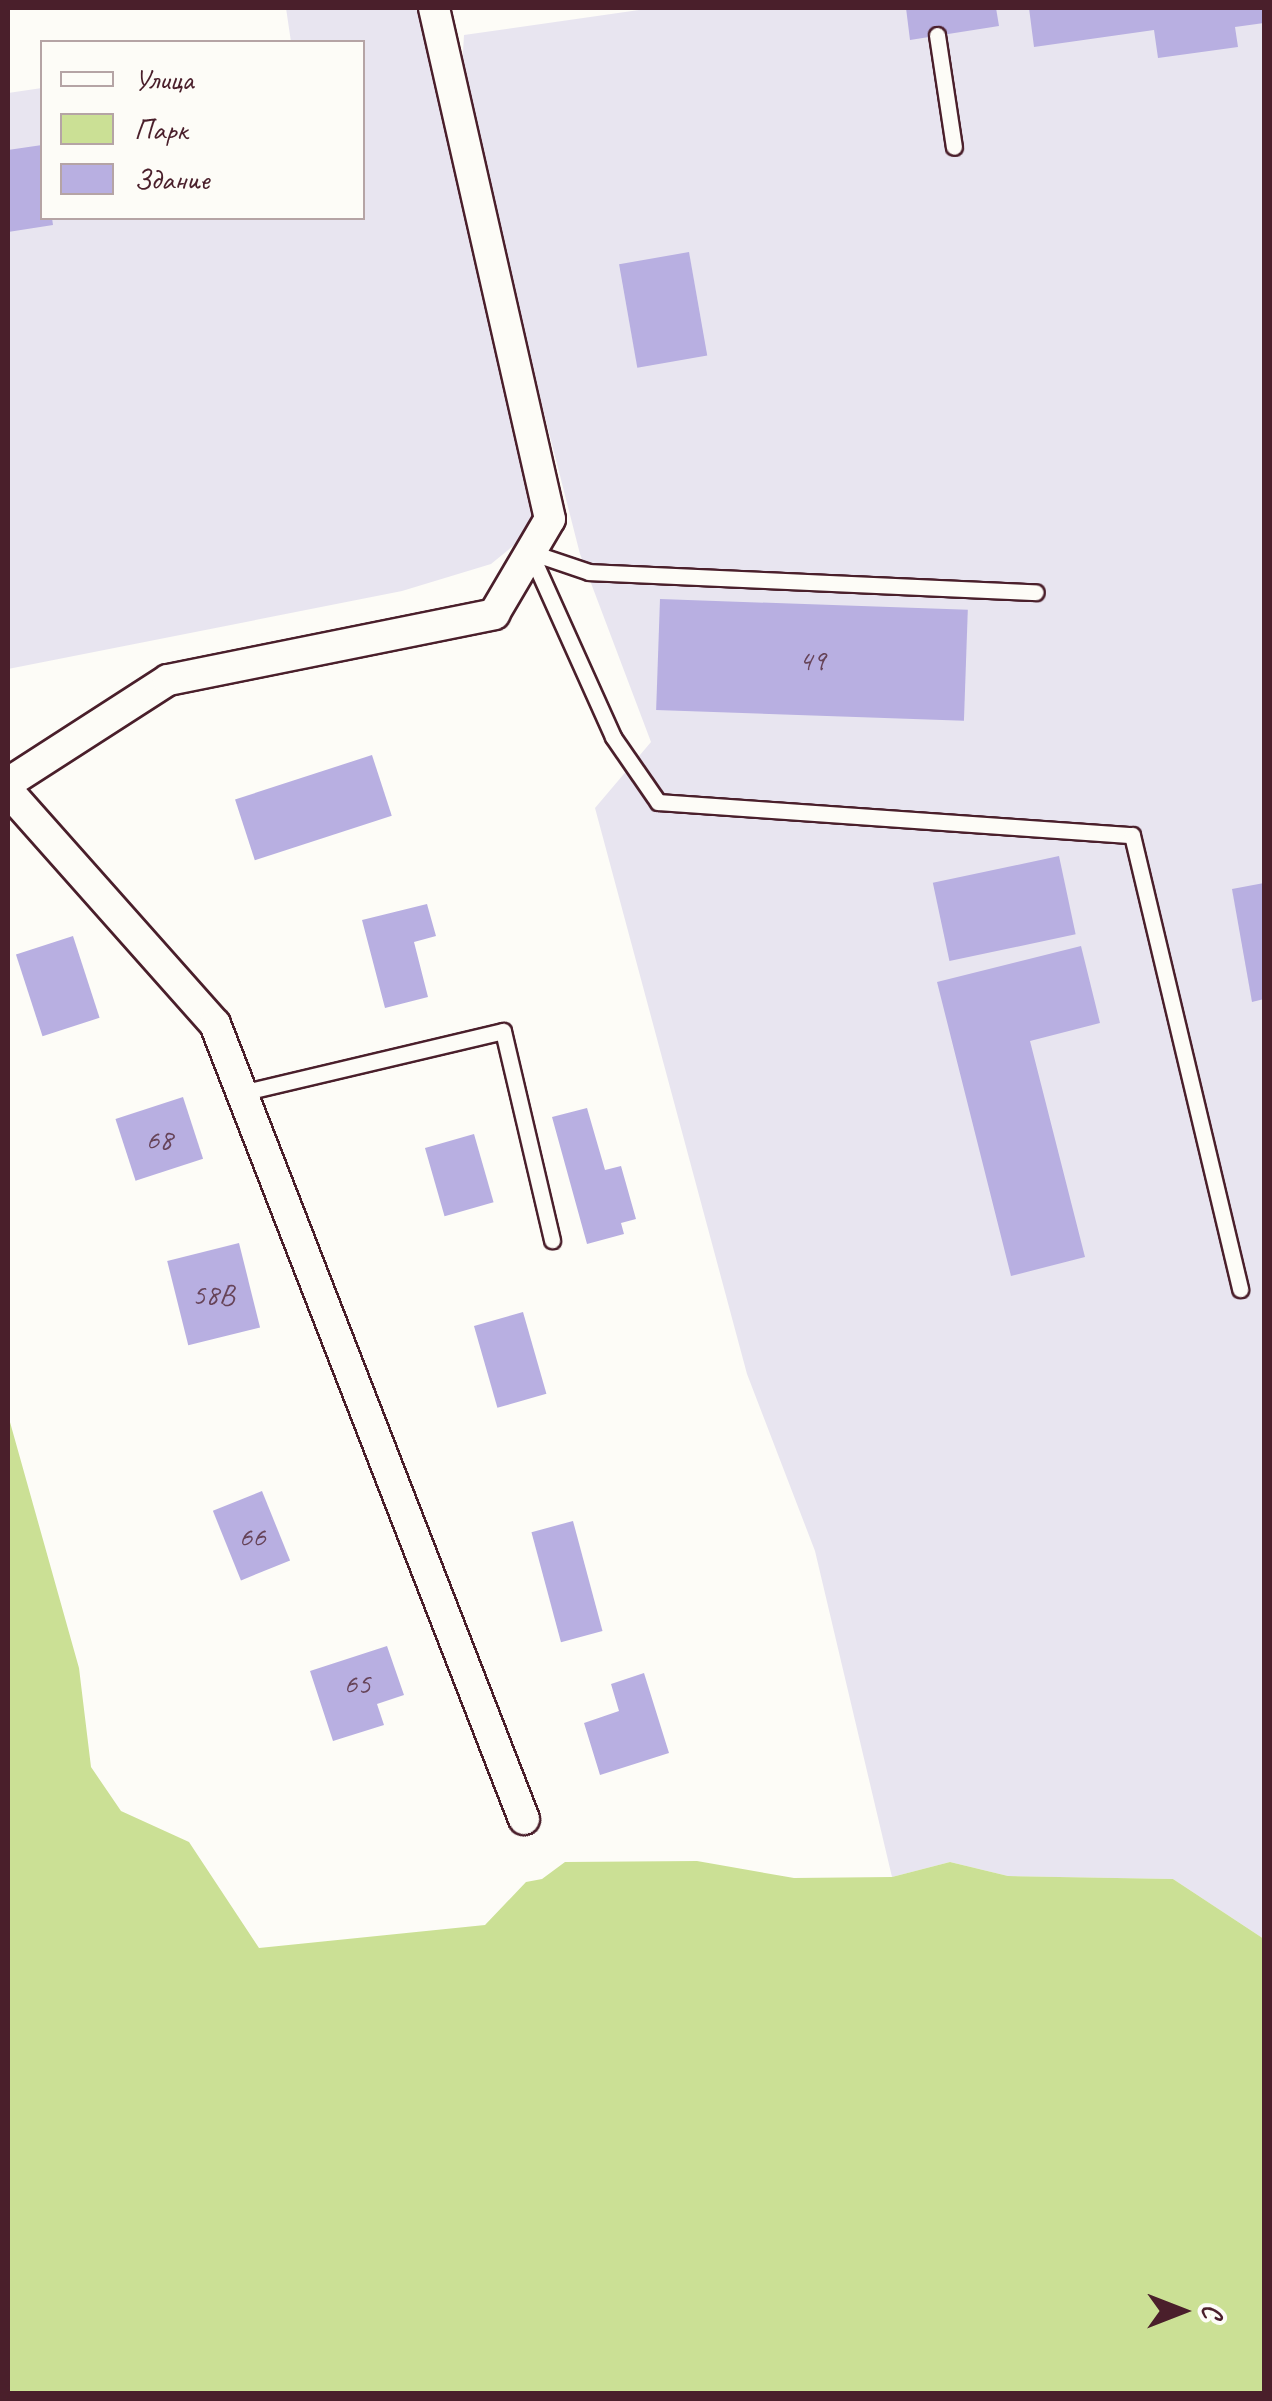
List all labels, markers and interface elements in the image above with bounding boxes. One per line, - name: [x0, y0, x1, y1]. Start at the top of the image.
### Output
- legend: [40, 40, 365, 220]
- text: Улица: [134, 60, 193, 98]
- text: Парк: [134, 110, 188, 148]
- text: Здание: [134, 160, 209, 198]
- house number: 49: [799, 642, 825, 678]
- house number: 68: [146, 1121, 172, 1157]
- house number: 58В: [192, 1276, 234, 1312]
- house number: 66: [239, 1518, 265, 1554]
- house number: 65: [344, 1665, 370, 1701]
- north arrow: [1132, 2261, 1232, 2361]
- text: С: [1195, 2304, 1230, 2318]

